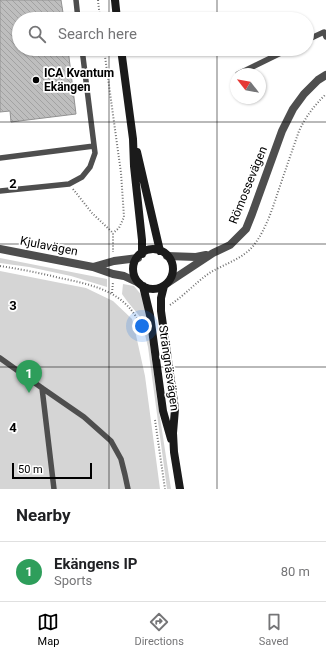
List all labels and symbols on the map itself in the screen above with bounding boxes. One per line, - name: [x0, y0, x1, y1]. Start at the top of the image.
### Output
- place label: ICA Kvantum Ekängen: [44, 66, 114, 94]
- north arrow: [230, 68, 266, 104]
- marker: ICA Kvantum Ekängen: [31, 75, 41, 85]
- street label: Römossevägen: [226, 144, 270, 226]
- text: 2: [9, 176, 17, 191]
- street label: Kjulavägen: [19, 234, 79, 258]
- text: 3: [9, 298, 17, 313]
- your location: [132, 316, 152, 336]
- street label: Strängnäsvägen: [156, 324, 182, 412]
- pin: 1: [16, 360, 42, 393]
- text: 4: [9, 420, 17, 435]
- scale bar: [12, 461, 92, 480]

